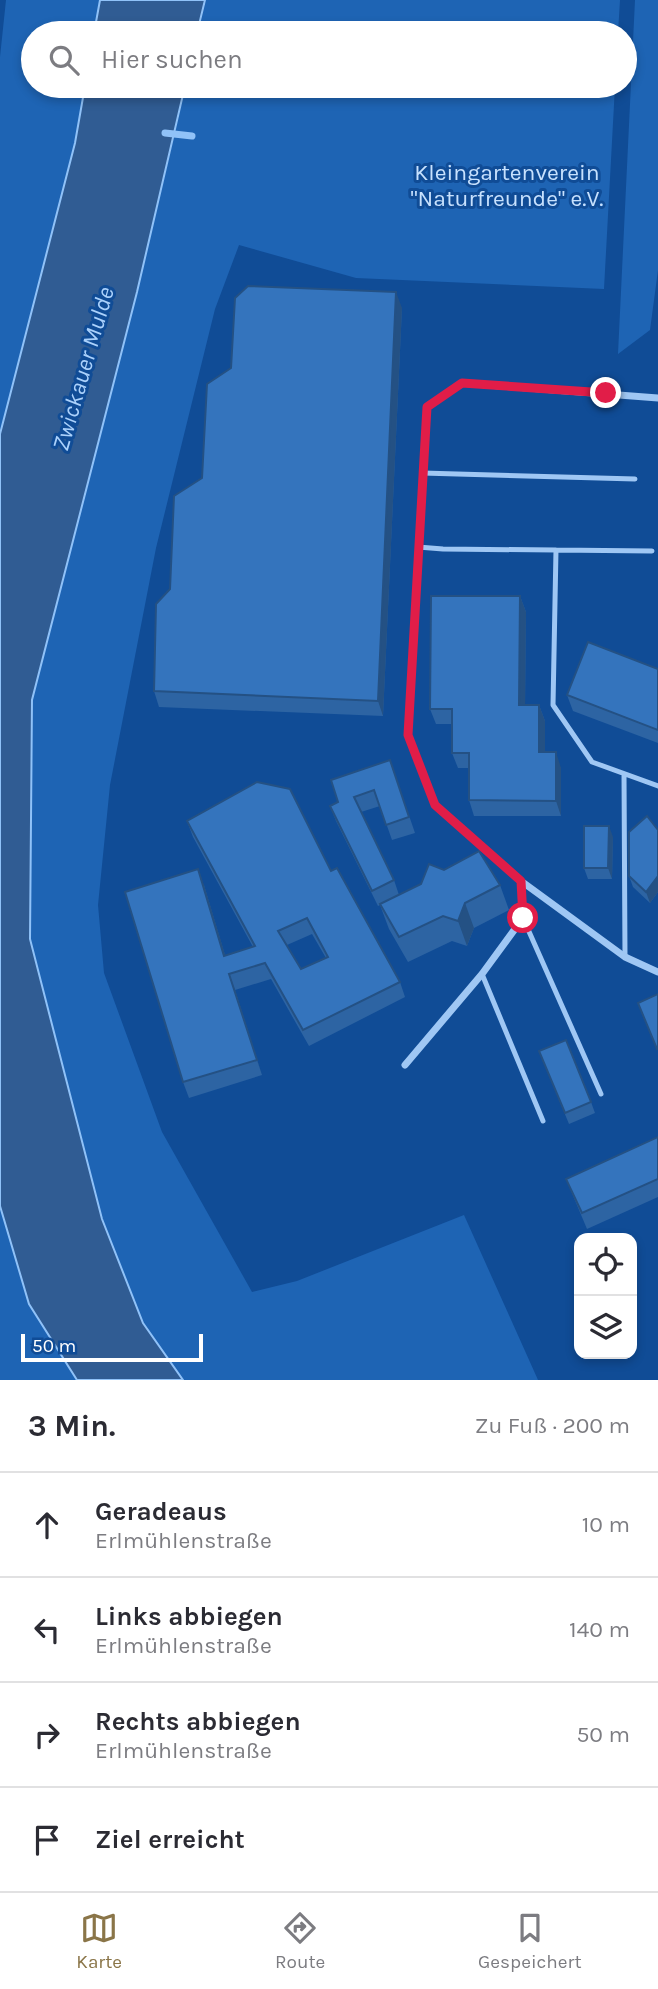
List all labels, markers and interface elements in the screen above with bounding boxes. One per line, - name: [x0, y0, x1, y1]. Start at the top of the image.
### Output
- search box: [21, 21, 637, 98]
- icon: search: [45, 41, 83, 79]
- text: Hier suchen: [101, 44, 243, 75]
- park label: Kleingartenverein "Naturfreunde" e.V.: [411, 159, 603, 212]
- water label: Zwickauer Mulde: [46, 284, 120, 454]
- route end: [590, 377, 621, 408]
- route start: [507, 902, 538, 933]
- map controls: [574, 1233, 637, 1359]
- button: locate: [574, 1233, 637, 1296]
- button: layers: [574, 1296, 637, 1359]
- scale bar: [21, 1331, 203, 1363]
- text: 50 m: [32, 1335, 76, 1357]
- text: 3 Min.: [28, 1408, 115, 1444]
- text: Zu Fuß · 200 m: [475, 1412, 630, 1439]
- text: Geradeaus: [95, 1496, 227, 1527]
- icon: ahead: [28, 1506, 66, 1544]
- text: 10 m: [582, 1511, 630, 1538]
- text: Erlmühlenstraße: [95, 1527, 272, 1554]
- text: Links abbiegen: [95, 1601, 283, 1632]
- icon: left: [28, 1611, 66, 1649]
- text: 140 m: [569, 1616, 630, 1643]
- text: Erlmühlenstraße: [95, 1632, 272, 1659]
- text: Rechts abbiegen: [95, 1706, 301, 1737]
- icon: right: [28, 1716, 66, 1754]
- text: 50 m: [576, 1721, 630, 1748]
- text: Erlmühlenstraße: [95, 1737, 272, 1764]
- icon: arrive: [28, 1821, 66, 1859]
- text: Ziel erreicht: [95, 1824, 245, 1855]
- tab: Karte: [76, 1909, 122, 1973]
- tab: Route: [275, 1909, 325, 1973]
- tab: Gespeichert: [478, 1909, 582, 1973]

